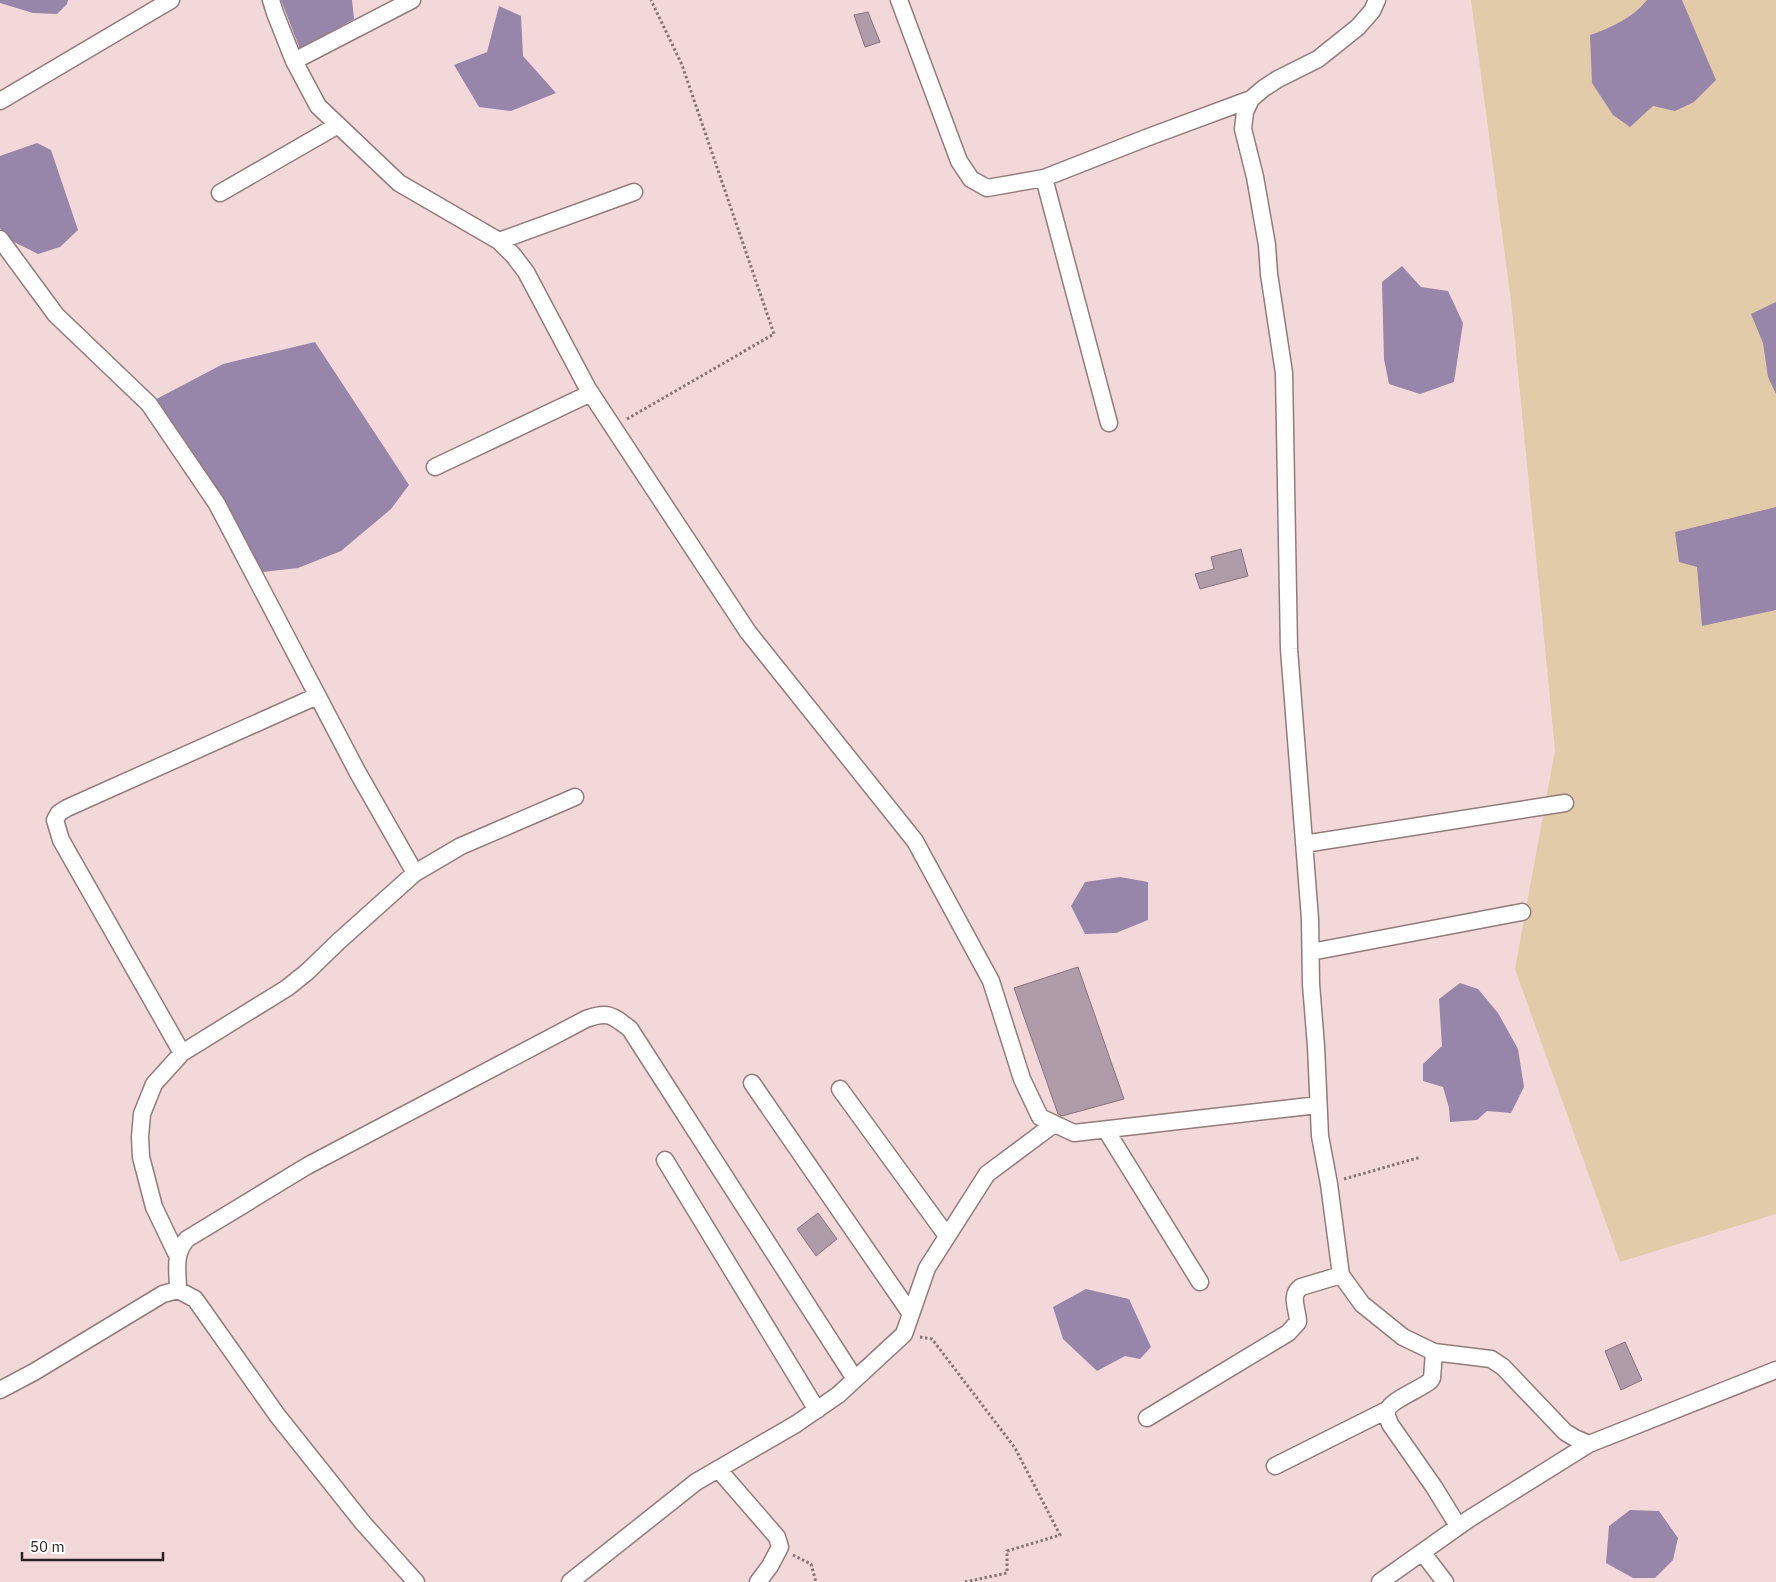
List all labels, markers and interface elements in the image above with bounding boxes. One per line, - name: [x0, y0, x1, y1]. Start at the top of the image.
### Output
- scale bar: [22, 1530, 164, 1562]
- text: 50 m: [30, 1537, 65, 1556]

